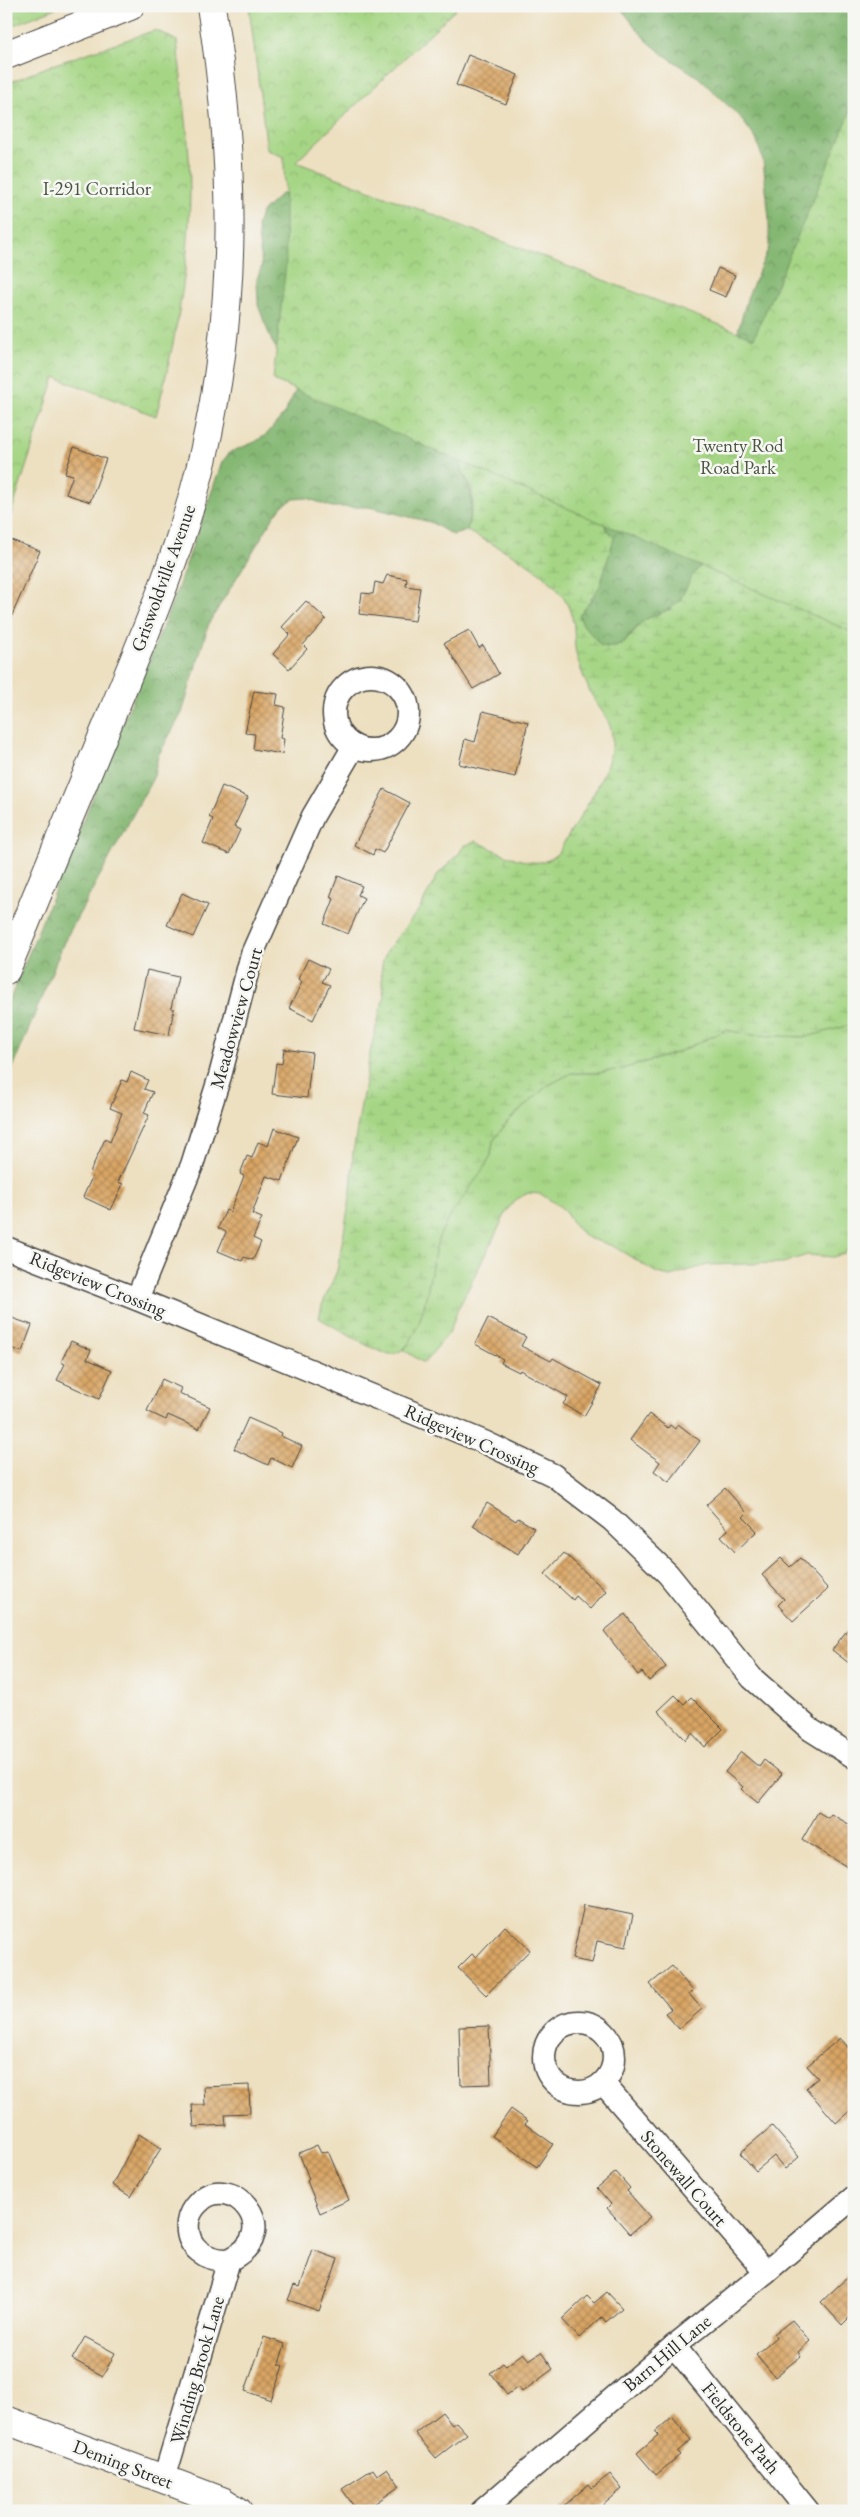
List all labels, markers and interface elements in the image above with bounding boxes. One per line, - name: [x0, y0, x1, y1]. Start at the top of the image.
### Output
- park label: I-291 Corridor: [43, 176, 152, 201]
- park label: Twenty Rod Road Park: [692, 433, 784, 480]
- street label: Griswoldville Avenue: [125, 501, 201, 655]
- street label: Meadowview Court: [204, 944, 268, 1092]
- street label: Ridgeview Crossing: [26, 1245, 171, 1323]
- street label: Ridgeview Crossing: [401, 1398, 544, 1480]
- street label: Stonewall Court: [635, 2124, 733, 2232]
- street label: Winding Brook Lane: [164, 2293, 230, 2447]
- street label: Barn Hill Lane: [618, 2309, 716, 2397]
- street label: Fieldstone Path: [696, 2377, 786, 2479]
- street label: Deming Street: [70, 2434, 177, 2494]

